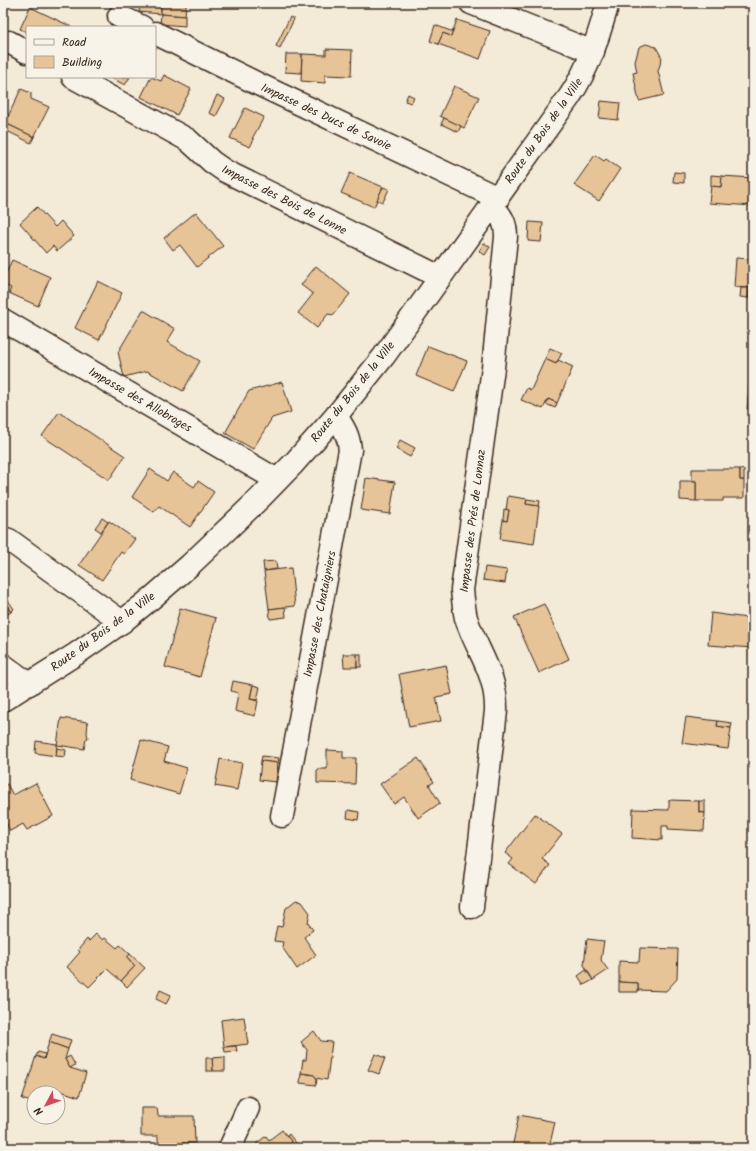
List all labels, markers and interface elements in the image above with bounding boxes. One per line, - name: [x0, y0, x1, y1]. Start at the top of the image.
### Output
- legend: [26, 26, 156, 78]
- text: Road: [62, 33, 87, 52]
- text: Building: [62, 53, 102, 72]
- street label: Route du Bois de la Ville: [500, 74, 588, 188]
- street label: Impasse des Ducs de Savoie: [258, 78, 395, 156]
- street label: Impasse des Bois de Lonne: [218, 160, 351, 240]
- street label: Route du Bois de la Ville: [306, 337, 400, 447]
- street label: Impasse des Allobroges: [85, 363, 195, 437]
- street label: Impasse des Prés de Lonnaz: [455, 448, 491, 594]
- street label: Impasse des Chataigniers: [298, 549, 342, 679]
- street label: Route du Bois de la Ville: [47, 587, 160, 677]
- north arrow: [26, 1085, 66, 1125]
- text: N: [30, 1102, 48, 1119]

